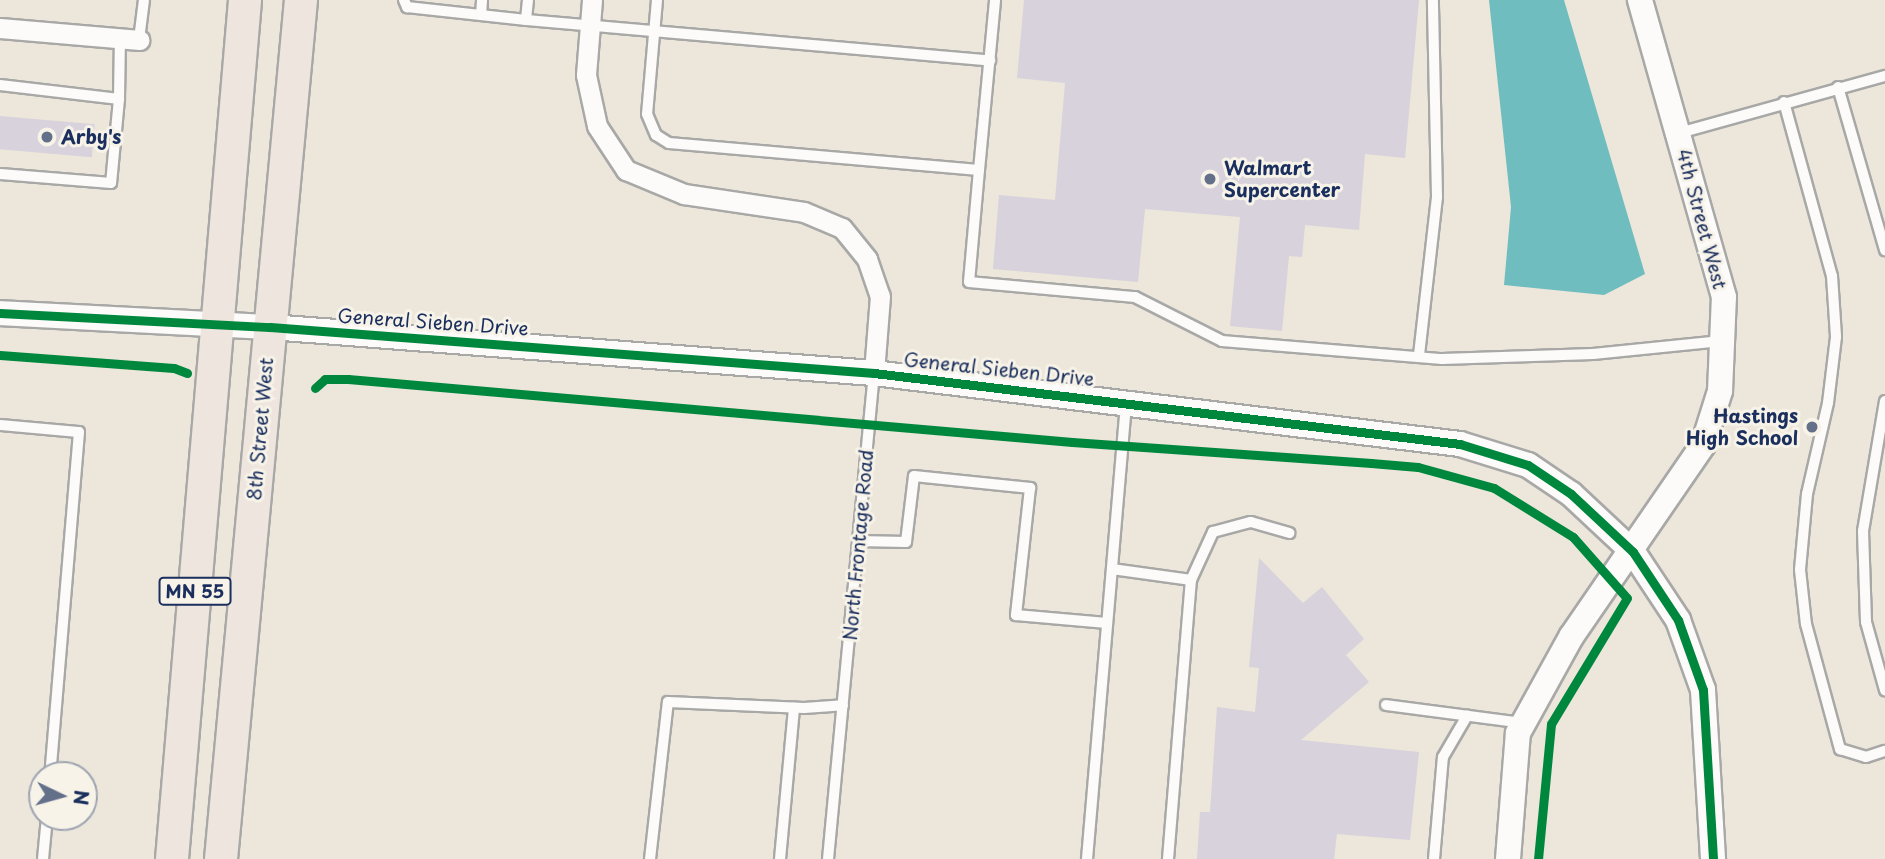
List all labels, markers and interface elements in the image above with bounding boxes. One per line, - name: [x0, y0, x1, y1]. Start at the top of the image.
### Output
- place label: Arby's: [61, 126, 121, 148]
- marker: Arby's: [39, 129, 55, 145]
- street label: 4th Street West: [1672, 146, 1732, 292]
- place label: Walmart Supercenter: [1224, 157, 1340, 201]
- marker: Walmart Supercenter: [1202, 171, 1218, 187]
- street label: General Sieben Drive: [335, 304, 531, 340]
- street label: General Sieben Drive: [901, 348, 1097, 390]
- street label: 8th Street West: [242, 356, 278, 502]
- place label: Hastings High School: [1685, 405, 1798, 449]
- marker: Hastings High School: [1804, 419, 1820, 435]
- street label: North Frontage Road: [838, 448, 878, 642]
- road number: MN 55: [156, 576, 234, 606]
- north arrow: [28, 761, 98, 831]
- text: N: [67, 789, 97, 806]

